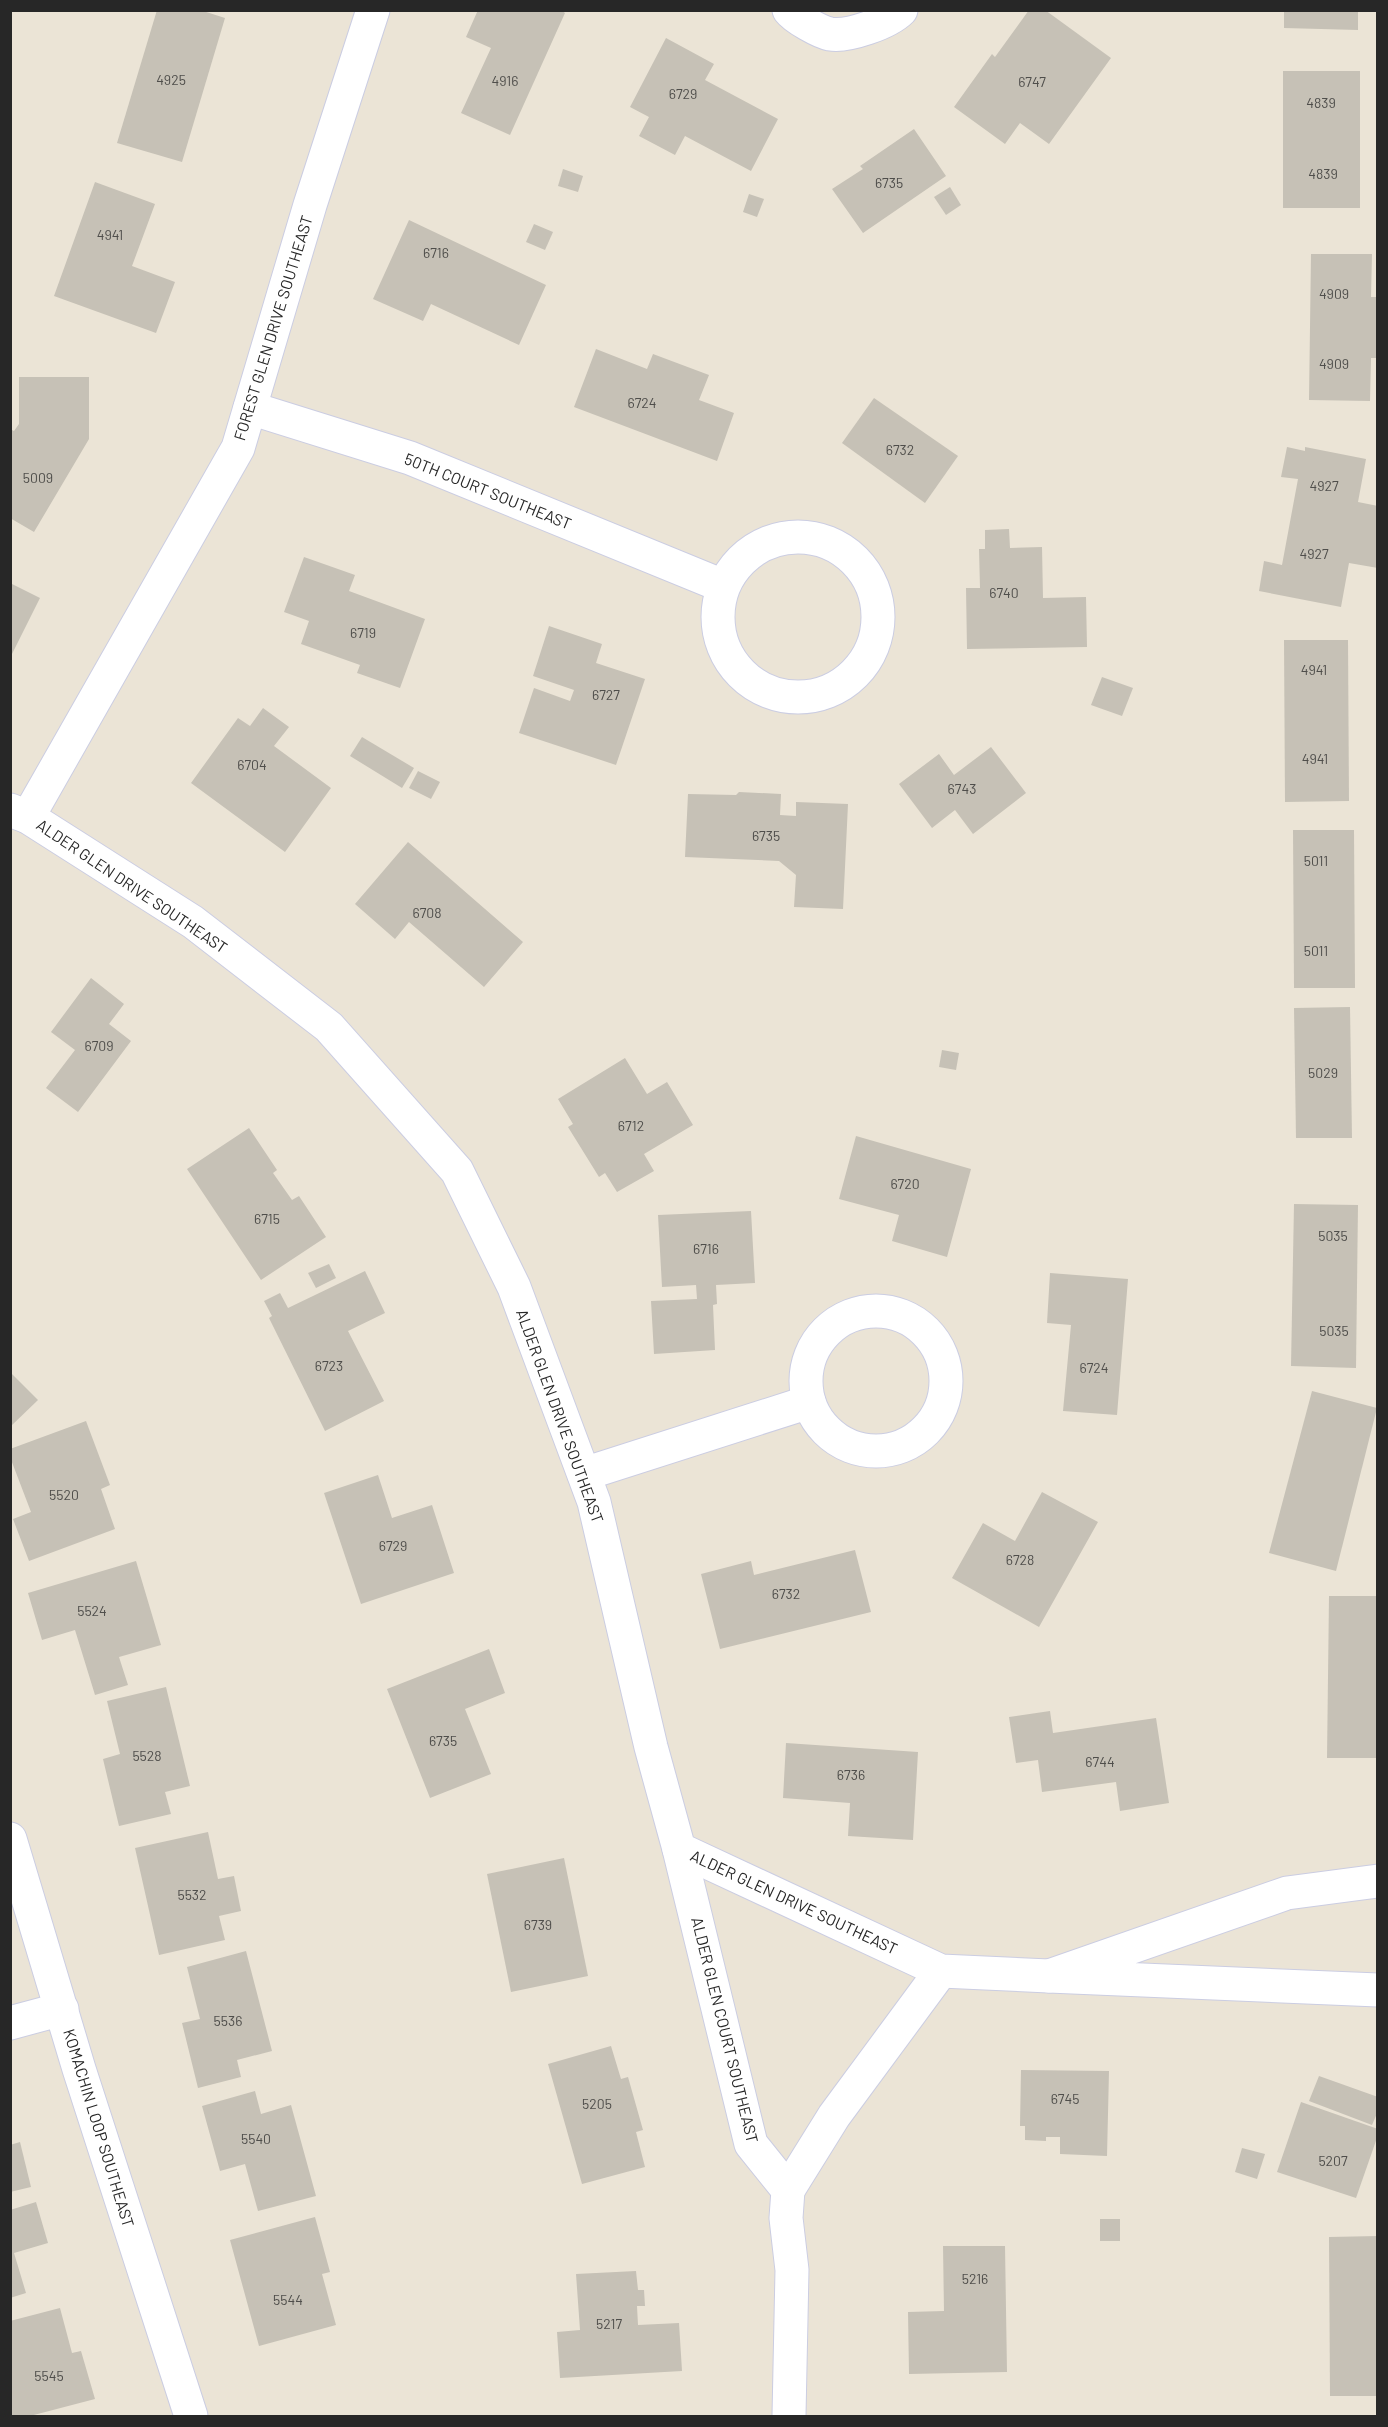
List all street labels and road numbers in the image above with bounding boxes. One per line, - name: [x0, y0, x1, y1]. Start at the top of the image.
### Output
- street label: FOREST GLEN DRIVE SOUTHEAST: [229, 213, 316, 443]
- street label: 50TH COURT SOUTHEAST: [402, 448, 574, 533]
- street label: ALDER GLEN DRIVE SOUTHEAST: [33, 815, 231, 957]
- street label: ALDER GLEN DRIVE SOUTHEAST: [513, 1306, 608, 1525]
- street label: ALDER GLEN DRIVE SOUTHEAST: [688, 1845, 901, 1958]
- street label: ALDER GLEN COURT SOUTHEAST: [688, 1915, 763, 2145]
- street label: KOMACHIN LOOP SOUTHEAST: [60, 2026, 139, 2229]

